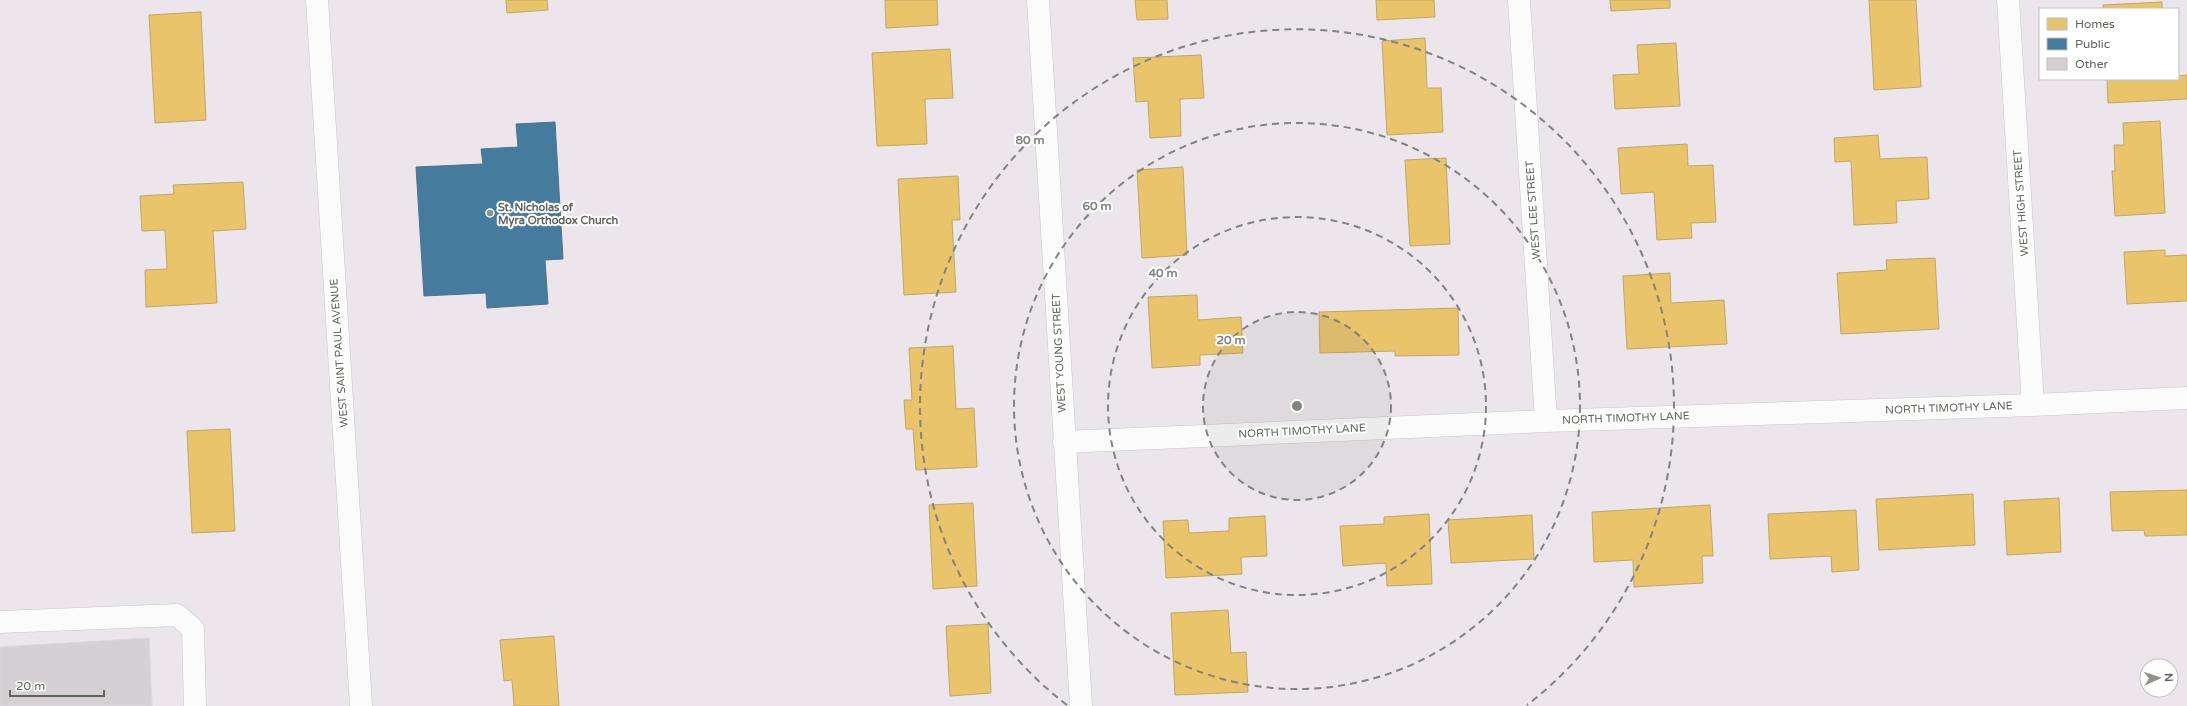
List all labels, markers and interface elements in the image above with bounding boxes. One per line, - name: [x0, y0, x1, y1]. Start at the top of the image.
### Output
- legend: [2039, 8, 2179, 80]
- text: Homes: [2075, 17, 2115, 31]
- text: Public: [2075, 37, 2110, 51]
- text: Other: [2075, 57, 2108, 71]
- text: 80 m: [1015, 133, 1045, 147]
- street label: WEST HIGH STREET: [2011, 149, 2031, 257]
- street label: WEST LEE STREET: [1523, 160, 1543, 260]
- text: 60 m: [1082, 199, 1112, 213]
- place label: St. Nicholas of Myra Orthodox Church: [498, 201, 619, 228]
- marker: St. Nicholas of Myra Orthodox Church: [485, 208, 495, 218]
- text: 40 m: [1148, 266, 1178, 280]
- street label: WEST SAINT PAUL AVENUE: [327, 278, 351, 428]
- street label: WEST YOUNG STREET: [1049, 293, 1069, 413]
- text: 20 m: [1216, 333, 1246, 347]
- centre of rings: [1290, 399, 1304, 413]
- street label: NORTH TIMOTHY LANE: [1885, 399, 2013, 417]
- street label: NORTH TIMOTHY LANE: [1562, 409, 1690, 427]
- street label: NORTH TIMOTHY LANE: [1238, 421, 1366, 441]
- north arrow: [2139, 658, 2179, 698]
- scale bar: [10, 672, 104, 698]
- text: N: [2162, 673, 2175, 682]
- text: 20 m: [16, 679, 45, 693]

